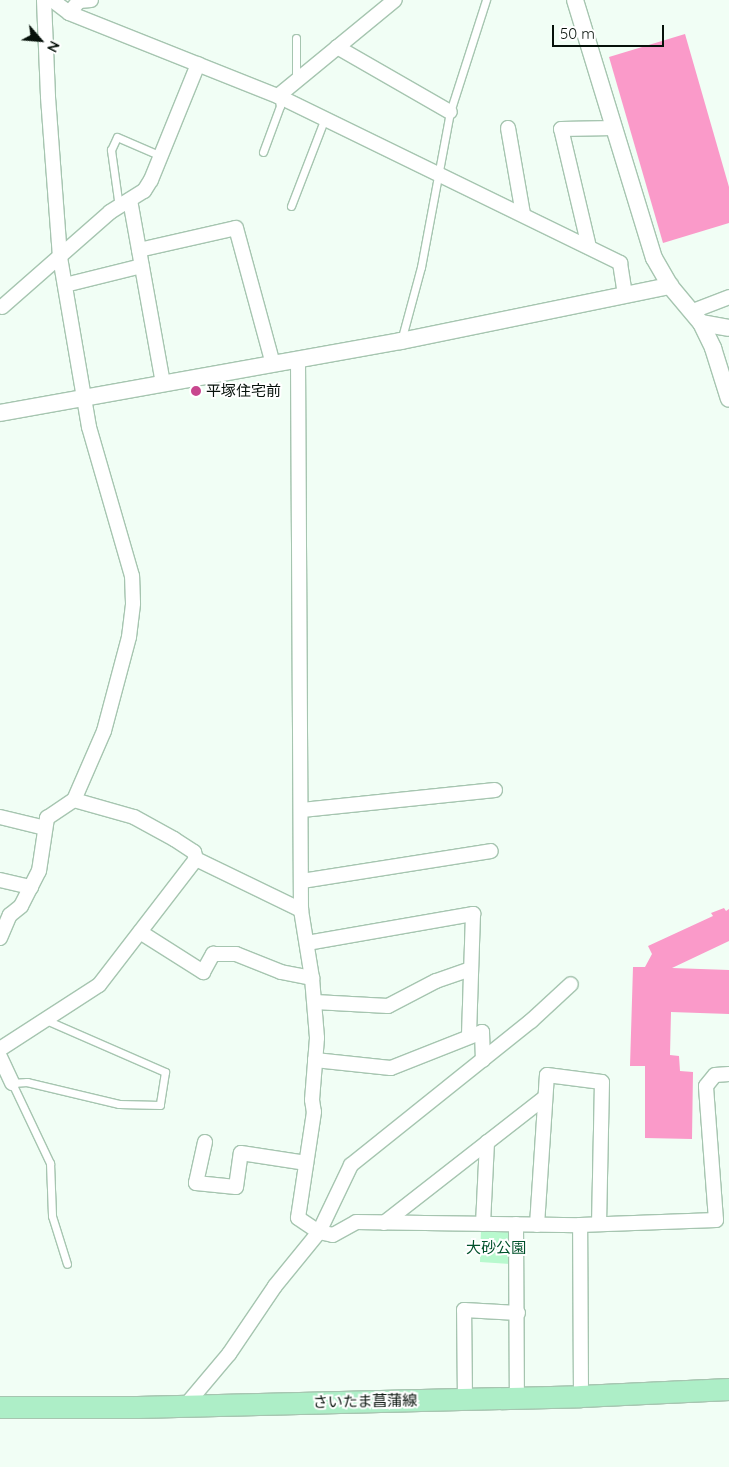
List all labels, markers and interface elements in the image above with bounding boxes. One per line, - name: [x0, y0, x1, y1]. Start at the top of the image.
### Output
- north arrow: [15, 15, 65, 65]
- scale bar: [554, 15, 666, 47]
- text: 50 m: [560, 24, 595, 43]
- text: N: [43, 38, 64, 55]
- place label: 平塚住宅前: [206, 382, 281, 400]
- marker: 平塚住宅前: [190, 385, 202, 397]
- park label: 大砂公園: [466, 1239, 526, 1257]
- street label: さいたま菖蒲線: [312, 1391, 418, 1411]

